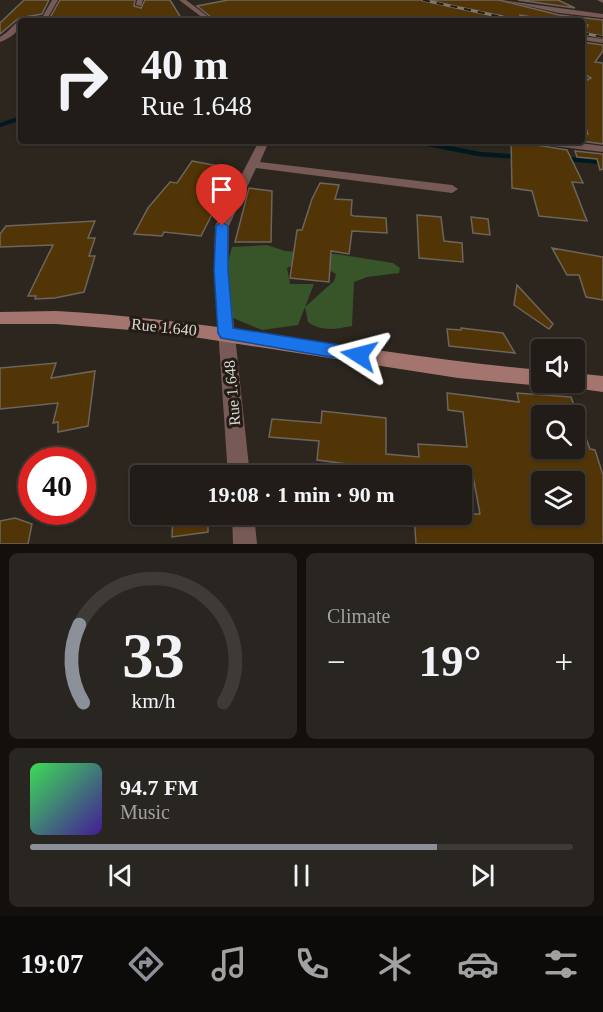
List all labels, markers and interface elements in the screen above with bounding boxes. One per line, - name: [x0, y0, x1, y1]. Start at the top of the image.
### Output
- icon: right: [42, 42, 120, 120]
- text: 40 m: [141, 42, 229, 88]
- text: Rue 1.648: [141, 91, 252, 121]
- pin: [196, 164, 247, 226]
- icon: arrive: [205, 173, 238, 206]
- street label: Rue 1.640: [130, 315, 198, 339]
- position arrow: [327, 323, 391, 387]
- map controls: [531, 339, 585, 525]
- button: sound: [531, 339, 585, 393]
- street label: Rue 1.648: [221, 359, 243, 427]
- button: search: [531, 405, 585, 459]
- speed limit sign: 40: [18, 447, 96, 525]
- button: layers: [531, 471, 585, 525]
- text: 19:08 · 1 min · 90 m: [208, 482, 395, 507]
- text: Climate: [327, 605, 390, 627]
- text: 33: [122, 621, 184, 690]
- text: 19°: [419, 636, 482, 686]
- text: −: [327, 644, 346, 680]
- text: +: [554, 644, 573, 680]
- text: km/h: [131, 689, 175, 713]
- text: 94.7 FM: [120, 775, 198, 800]
- text: Music: [120, 801, 170, 823]
- icon: previous: [104, 859, 137, 892]
- icon: pause: [285, 859, 318, 892]
- icon: next: [466, 859, 499, 892]
- icon: directions: [125, 943, 167, 985]
- icon: music: [208, 943, 250, 985]
- icon: phone: [291, 943, 333, 985]
- icon: climate: [374, 943, 416, 985]
- icon: car: [457, 943, 499, 985]
- icon: filters: [540, 943, 582, 985]
- text: 19:07: [21, 949, 84, 979]

